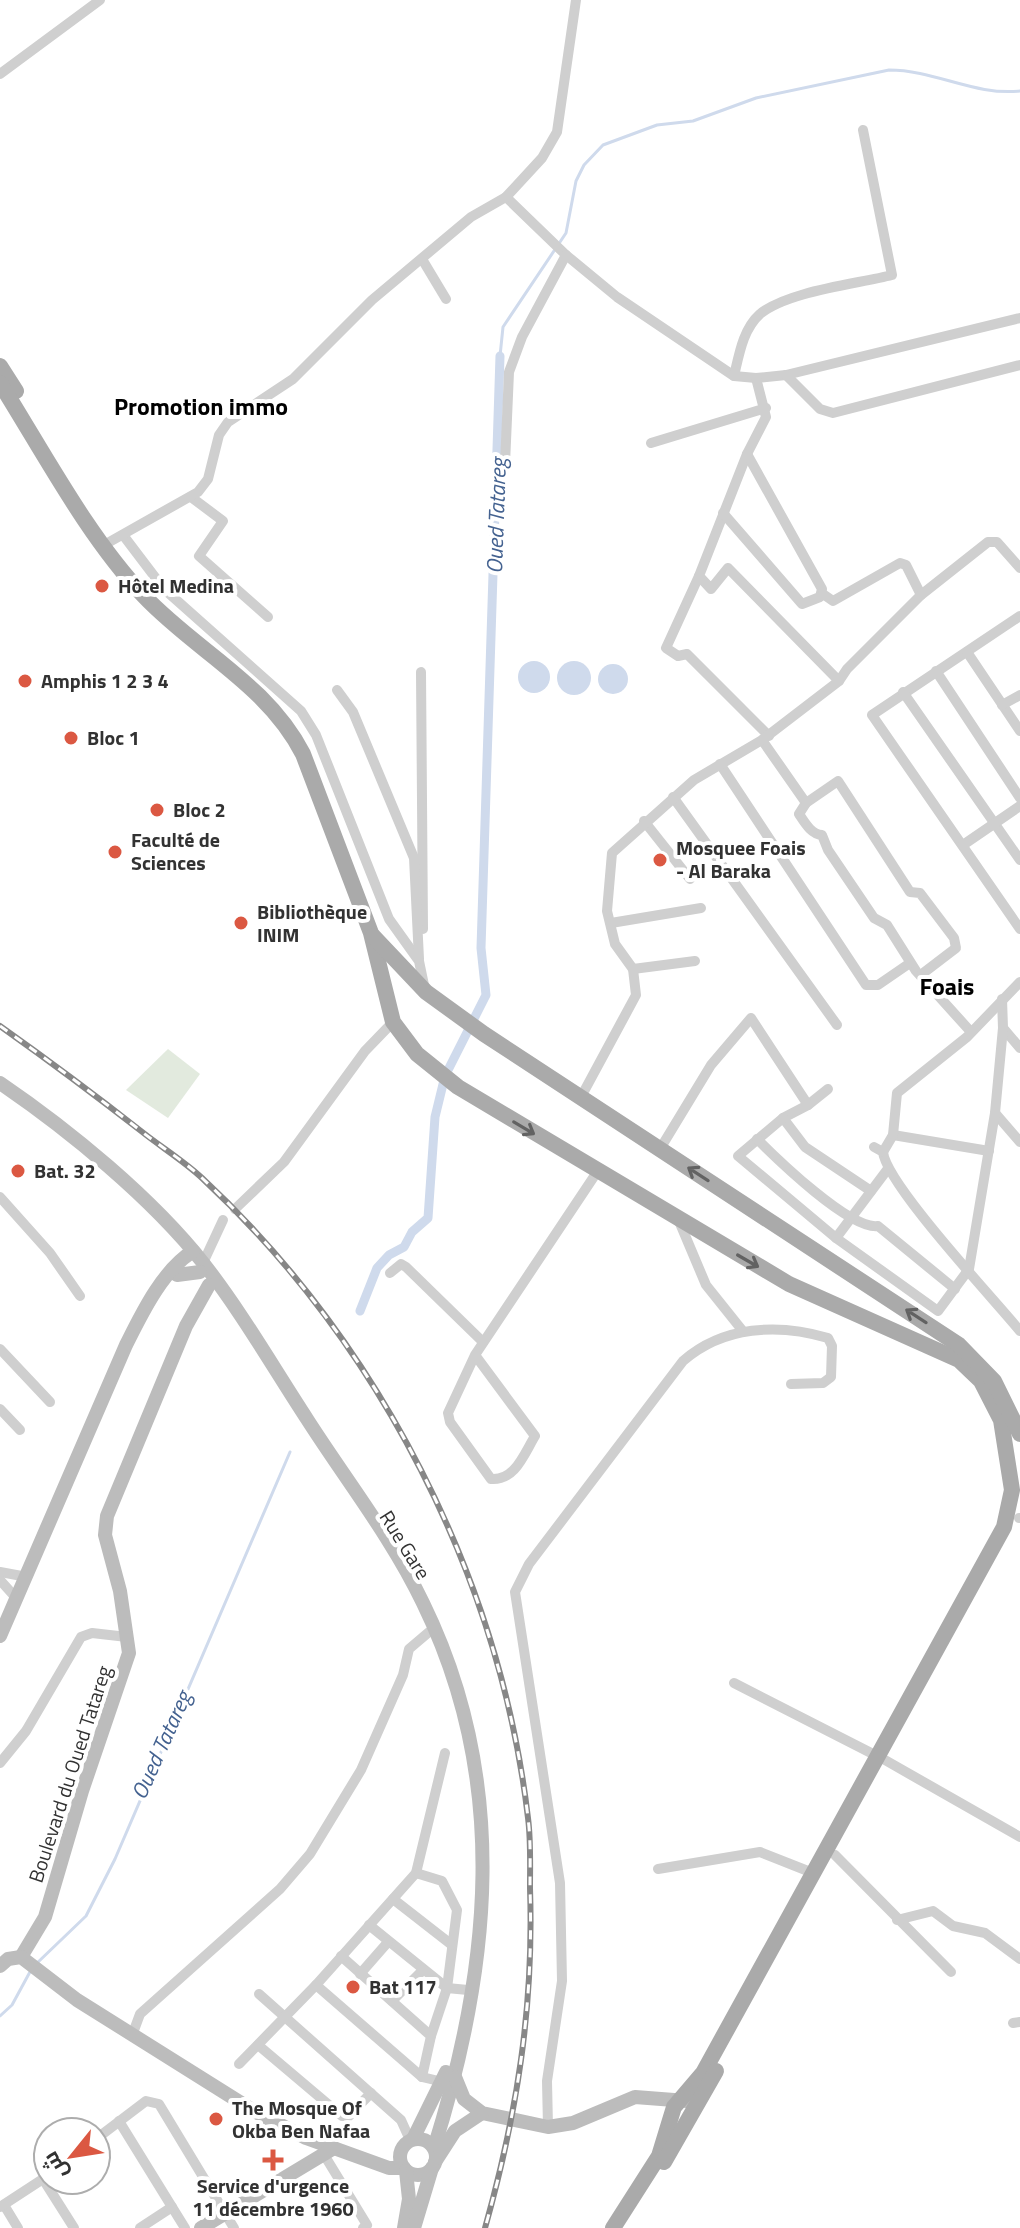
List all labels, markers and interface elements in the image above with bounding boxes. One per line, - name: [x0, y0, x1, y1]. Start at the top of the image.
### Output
- district label: Promotion immo: [114, 388, 288, 424]
- water label: Oued Tatareg: [477, 455, 515, 574]
- place label: Hôtel Medina: [118, 570, 234, 601]
- marker: Hôtel Medina: [93, 577, 111, 595]
- place label: Amphis 1 2 3 4: [41, 665, 169, 696]
- marker: Amphis 1 2 3 4: [16, 672, 34, 690]
- place label: Bloc 1: [87, 722, 140, 753]
- marker: Bloc 1: [62, 729, 80, 747]
- place label: Bloc 2: [173, 794, 226, 825]
- marker: Bloc 2: [148, 801, 166, 819]
- place label: Faculté de Sciences: [131, 824, 220, 878]
- place label: Mosquee Foais - Al Baraka: [676, 832, 806, 886]
- marker: Faculté de Sciences: [106, 843, 124, 861]
- marker: Mosquee Foais - Al Baraka: [651, 851, 669, 869]
- place label: Bibliothèque INIM: [257, 896, 367, 950]
- marker: Bibliothèque INIM: [232, 914, 250, 932]
- district label: Foais: [920, 968, 974, 1004]
- one-way arrow: [512, 1120, 535, 1136]
- place label: Bat. 32: [34, 1155, 96, 1186]
- marker: Bat. 32: [9, 1162, 27, 1180]
- one-way arrow: [687, 1165, 710, 1181]
- one-way arrow: [736, 1253, 759, 1269]
- one-way arrow: [905, 1308, 927, 1324]
- street label: Rue Gare: [372, 1504, 439, 1585]
- street label: Boulevard du Oued Tatareg: [20, 1661, 119, 1886]
- water label: Oued Tatareg: [122, 1683, 201, 1805]
- place label: Bat 117: [369, 1971, 437, 2002]
- marker: Bat 117: [344, 1978, 362, 1996]
- place label: The Mosque Of Okba Ben Nafaa: [232, 2092, 370, 2146]
- marker: The Mosque Of Okba Ben Nafaa: [207, 2110, 225, 2128]
- north arrow: [32, 2116, 112, 2196]
- text: ش: [33, 2145, 76, 2187]
- marker: Service d'urgence 11 décembre 1960: [262, 2149, 284, 2171]
- place label: Service d'urgence 11 décembre 1960: [192, 2170, 354, 2224]

